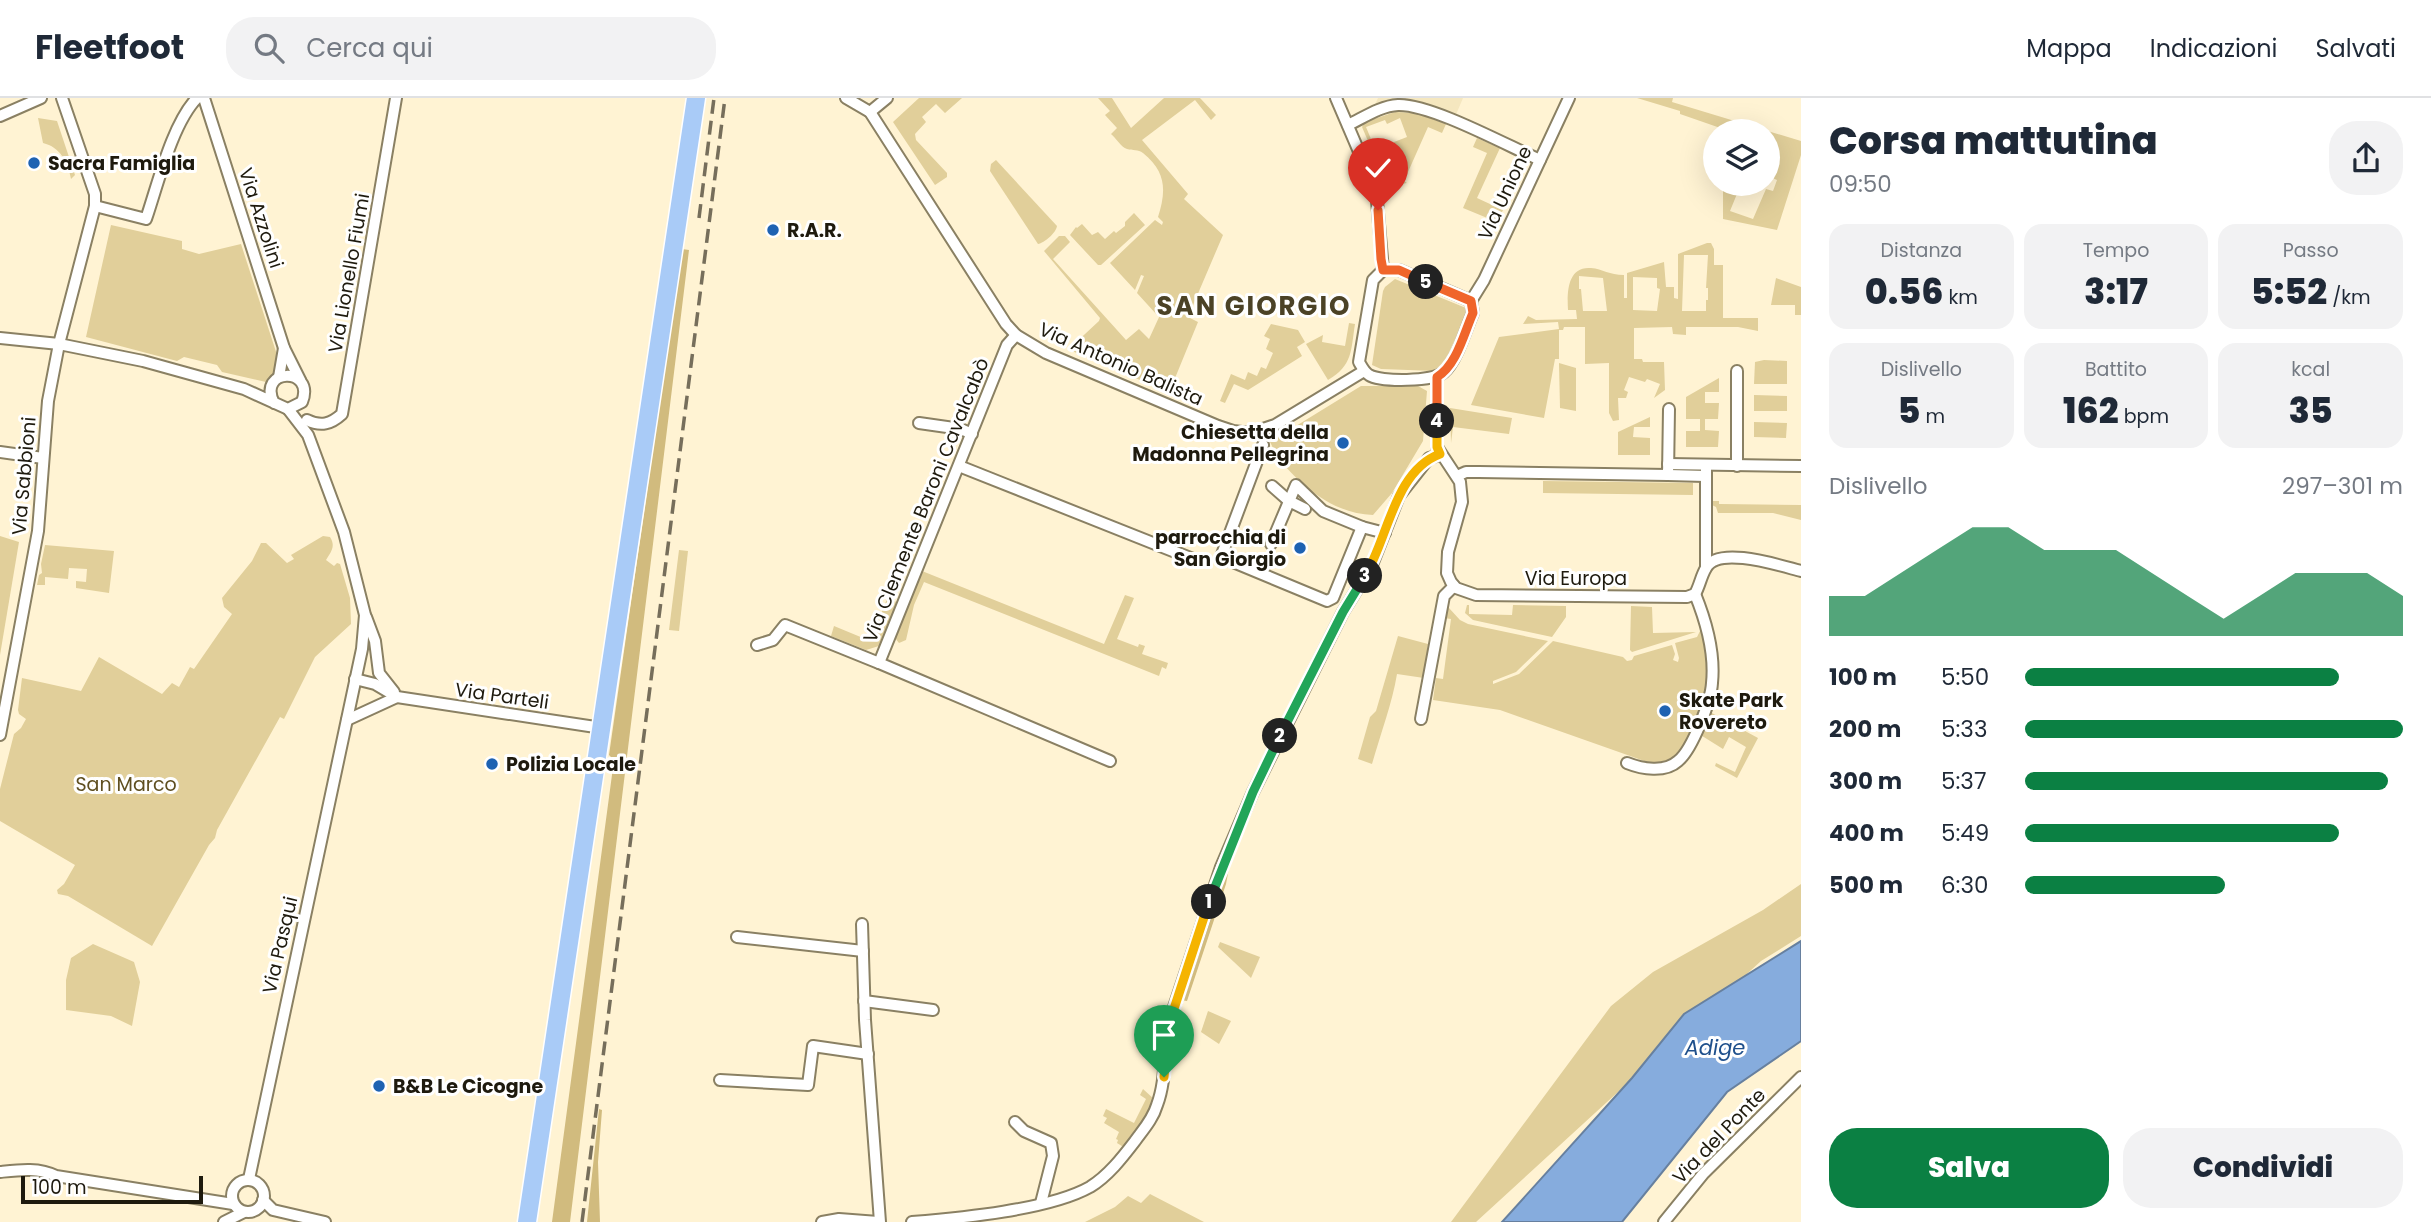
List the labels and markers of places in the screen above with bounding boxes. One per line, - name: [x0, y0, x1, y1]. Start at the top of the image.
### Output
- pin: [1348, 138, 1408, 210]
- place label: Sacra Famiglia: [48, 150, 195, 177]
- marker: Sacra Famiglia: [26, 155, 42, 171]
- place label: R.A.R.: [787, 217, 842, 244]
- marker: R.A.R.: [765, 222, 781, 238]
- pin: 5: [1408, 264, 1444, 300]
- pin: 4: [1420, 404, 1454, 438]
- place label: Chiesetta della Madonna Pellegrina: [1132, 419, 1329, 468]
- marker: Chiesetta della Madonna Pellegrina: [1335, 435, 1351, 451]
- place label: parrocchia di San Giorgio: [1155, 524, 1286, 573]
- marker: parrocchia di San Giorgio: [1292, 540, 1308, 556]
- pin: 3: [1348, 559, 1382, 594]
- place label: Skate Park Rovereto: [1679, 687, 1784, 736]
- marker: Skate Park Rovereto: [1657, 703, 1673, 719]
- pin: 2: [1262, 718, 1298, 754]
- place label: Polizia Locale: [506, 751, 636, 778]
- marker: Polizia Locale: [484, 756, 500, 772]
- pin: 1: [1192, 884, 1226, 920]
- pin: [1134, 1005, 1194, 1077]
- place label: B&B Le Cicogne: [393, 1073, 543, 1100]
- marker: B&B Le Cicogne: [371, 1078, 387, 1094]

